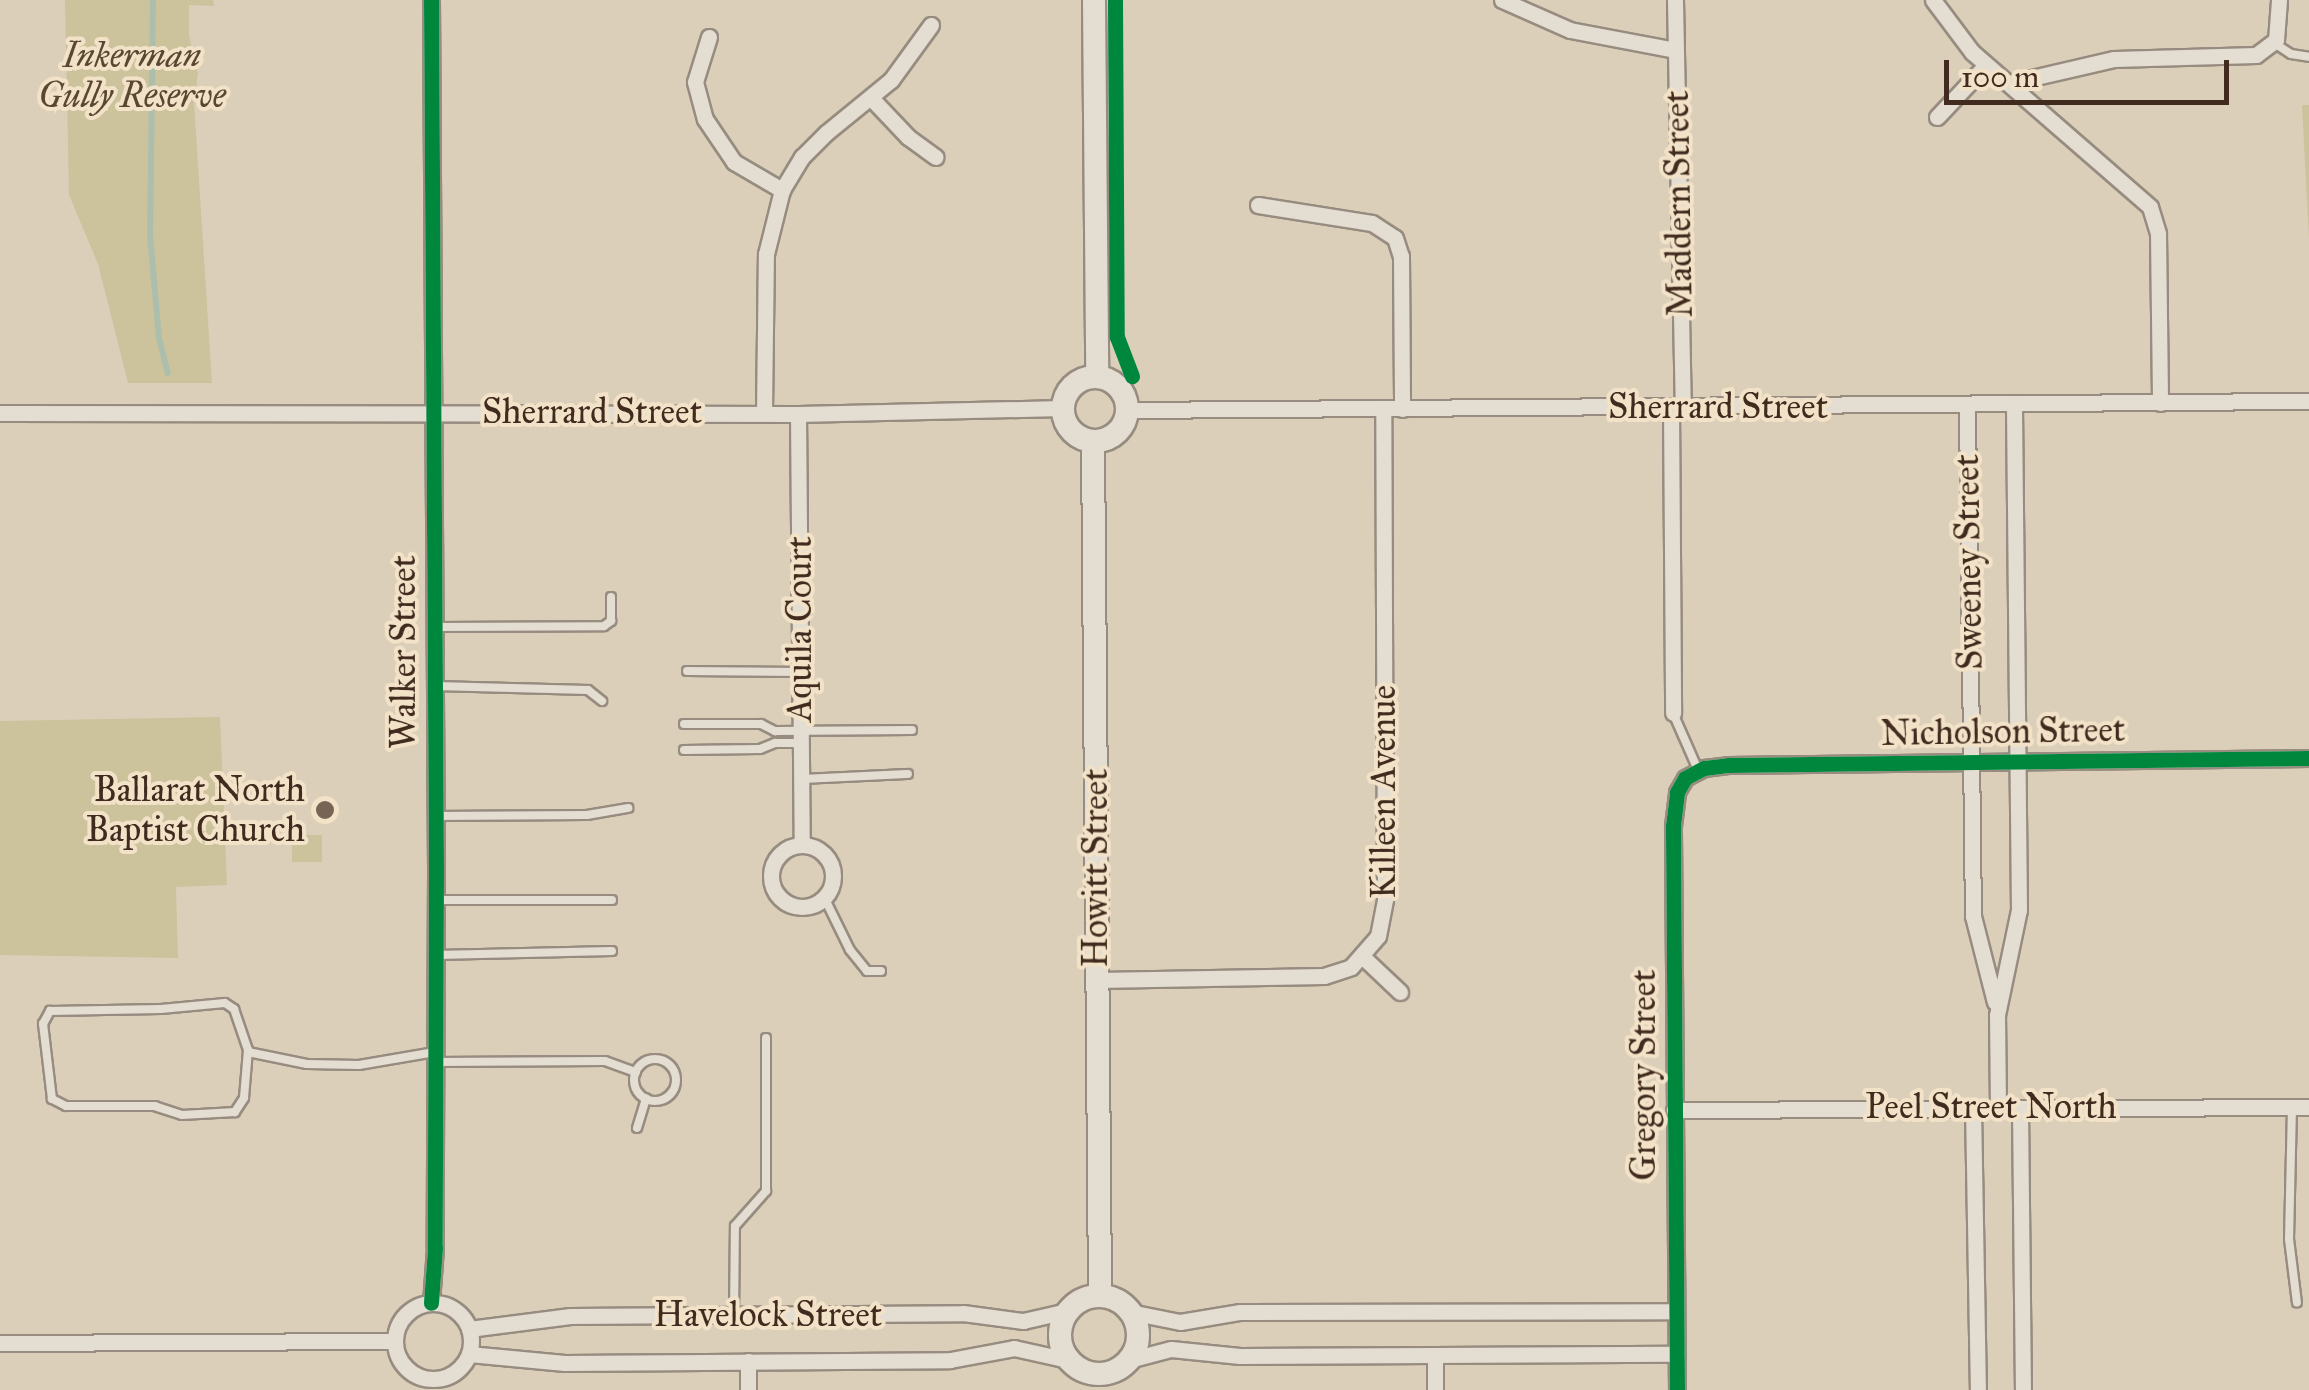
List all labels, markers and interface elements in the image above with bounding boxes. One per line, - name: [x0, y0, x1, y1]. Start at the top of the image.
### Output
- park label: Inkerman Gully Reserve: [38, 35, 226, 117]
- scale bar: [1949, 40, 2234, 102]
- text: 100 m: [1961, 59, 2039, 95]
- street label: Maddern Street: [1656, 90, 1702, 318]
- street label: Sherrard Street: [1608, 386, 1828, 428]
- street label: Sherrard Street: [482, 391, 702, 433]
- street label: Sweeney Street: [1946, 454, 1992, 670]
- street label: Aquila Court: [779, 536, 821, 722]
- street label: Walker Street: [383, 555, 425, 749]
- street label: Killeen Avenue: [1363, 685, 1405, 899]
- street label: Nicholson Street: [1880, 709, 2126, 755]
- street label: Howitt Street: [1075, 768, 1117, 968]
- place label: Ballarat North Baptist Church: [86, 769, 305, 851]
- marker: Ballarat North Baptist Church: [314, 799, 336, 821]
- street label: Gregory Street: [1623, 969, 1665, 1181]
- street label: Peel Street North: [1865, 1086, 2117, 1128]
- street label: Havelock Street: [654, 1294, 882, 1336]

